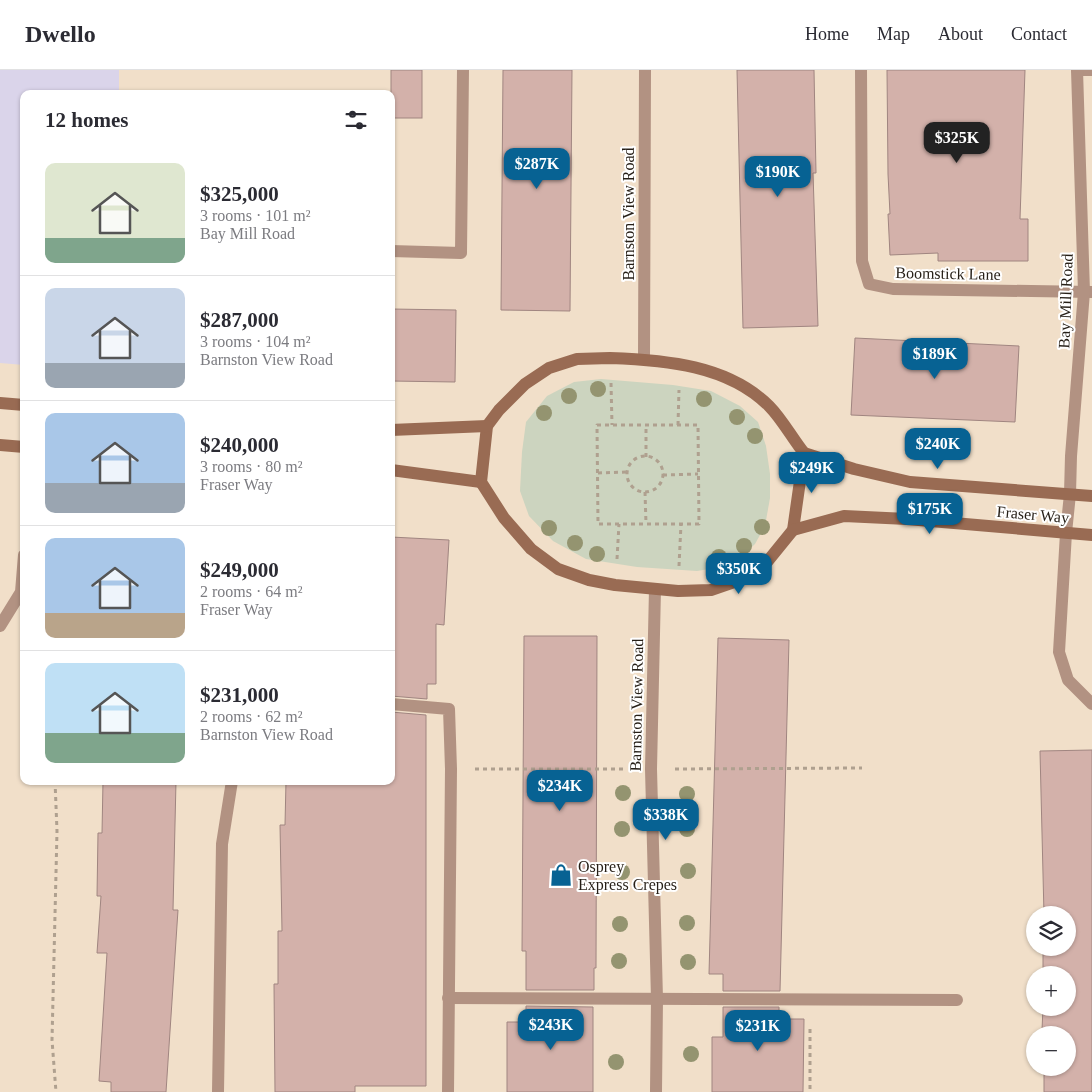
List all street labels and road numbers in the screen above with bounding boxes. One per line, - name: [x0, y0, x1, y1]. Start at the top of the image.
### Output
- street label: Barnston View Road: [620, 148, 637, 280]
- street label: Bay Mill Road: [1055, 253, 1077, 349]
- street label: Boomstick Lane: [895, 264, 1001, 283]
- street label: Fraser Way: [996, 503, 1070, 527]
- street label: Barnston View Road: [627, 638, 646, 772]

